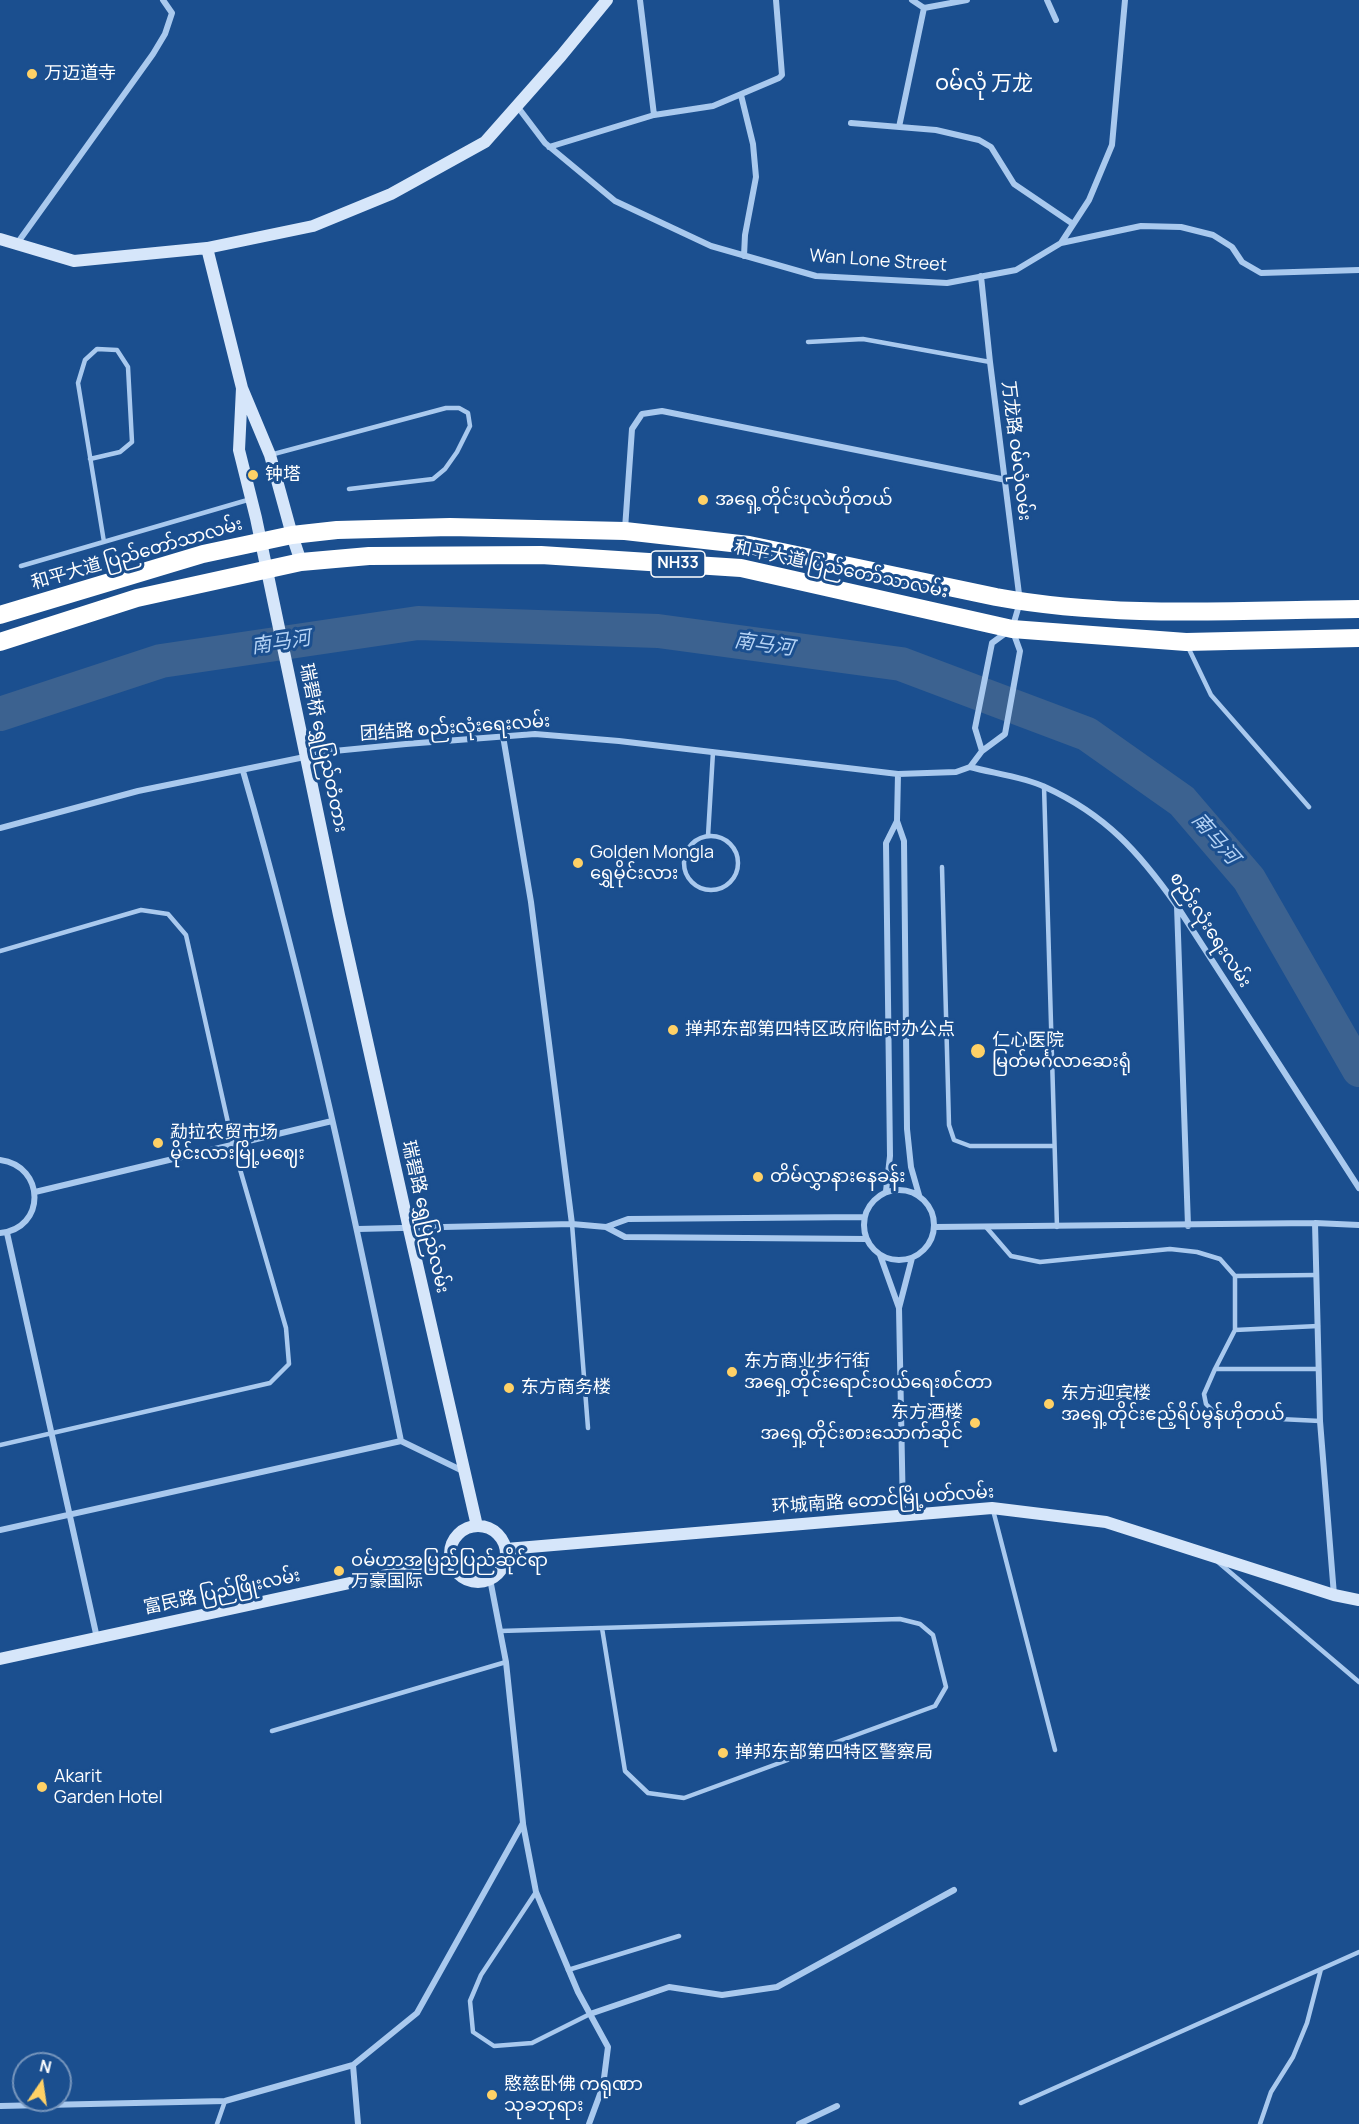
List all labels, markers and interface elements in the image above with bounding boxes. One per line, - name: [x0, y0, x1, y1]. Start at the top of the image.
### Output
- place label: 万迈道寺: [44, 63, 116, 85]
- marker: 万迈道寺: [25, 67, 39, 81]
- district label: ဝမ်လုံ 万龙: [935, 71, 1033, 97]
- street label: Wan Lone Street: [809, 245, 947, 277]
- street label: 万龙路 ဝမ်လုံလမ်း: [997, 380, 1035, 522]
- place label: 钟塔: [265, 464, 301, 486]
- marker: 钟塔: [246, 468, 260, 482]
- place label: အရှေ့တိုင်းပုလဲဟိုတယ်: [715, 489, 893, 511]
- marker: အရှေ့တိုင်းပုလဲဟိုတယ်: [696, 493, 710, 507]
- street label: 和平大道 ပြည်တော်သာလမ်း: [29, 513, 245, 595]
- street label: 和平大道 ပြည်တော်သာလမ်း: [732, 537, 950, 603]
- road number: NH33: [651, 551, 705, 577]
- water label: 南马河: [249, 626, 313, 660]
- water label: 南马河: [733, 629, 795, 661]
- street label: 瑞碧桥 ရွှေပြည်တံတား: [295, 662, 351, 834]
- street label: 团结路 စည်းလုံးရေးလမ်း: [359, 711, 551, 745]
- water label: 南马河: [1186, 808, 1244, 870]
- place label: Golden Mongla ရွှေမိုင်းလား: [590, 842, 714, 884]
- marker: Golden Mongla ရွှေမိုင်းလား: [571, 856, 585, 870]
- street label: စည်းလုံးရေးလမ်း: [1165, 868, 1255, 992]
- place label: 掸邦东部第四特区政府临时办公点: [685, 1019, 955, 1041]
- marker: 掸邦东部第四特区政府临时办公点: [666, 1023, 680, 1037]
- place label: 仁心医院 မြတ်မင်္ဂလာဆေးရုံ: [992, 1030, 1131, 1072]
- marker: 仁心医院 မြတ်မင်္ဂလာဆေးရုံ: [969, 1042, 987, 1060]
- place label: 勐拉农贸市场 မိုင်းလားမြို့မဈေး: [170, 1122, 305, 1164]
- marker: 勐拉农贸市场 မိုင်းလားမြို့မဈေး: [151, 1136, 165, 1150]
- street label: 瑞碧路 ရွှေပြည်လမ်း: [397, 1139, 453, 1295]
- place label: တိမ်လွှာနားနေခန်း: [770, 1166, 906, 1188]
- marker: တိမ်လွှာနားနေခန်း: [751, 1170, 765, 1184]
- place label: 东方商业步行街 အရှေ့တိုင်းရောင်းဝယ်ရေးစင်တာ: [744, 1351, 992, 1394]
- marker: 东方商业步行街 အရှေ့တိုင်းရောင်းဝယ်ရေးစင်တာ: [725, 1365, 739, 1379]
- place label: 东方商务楼: [521, 1377, 611, 1399]
- marker: 东方商务楼: [502, 1381, 516, 1395]
- place label: 东方迎宾楼 အရှေ့တိုင်းဧည့်ရိပ်မွန်ဟိုတယ်: [1061, 1383, 1284, 1426]
- marker: 东方迎宾楼 အရှေ့တိုင်းဧည့်ရိပ်မွန်ဟိုတယ်: [1042, 1397, 1056, 1411]
- place label: 东方酒楼 အရှေ့တိုင်းစားသောက်ဆိုင်: [760, 1402, 963, 1444]
- marker: 东方酒楼 အရှေ့တိုင်းစားသောက်ဆိုင်: [968, 1416, 982, 1430]
- street label: 环城南路 တောင်မြို့ပတ်လမ်း: [771, 1481, 995, 1519]
- place label: ဝမ်ဟာအပြည်ပြည်ဆိုင်ရာ 万豪国际: [351, 1550, 548, 1592]
- marker: ဝမ်ဟာအပြည်ပြည်ဆိုင်ရာ 万豪国际: [332, 1564, 346, 1578]
- street label: 富民路 ပြည်ဖြိုးလမ်း: [142, 1565, 302, 1619]
- place label: 掸邦东部第四特区警察局: [735, 1742, 933, 1764]
- marker: 掸邦东部第四特区警察局: [716, 1746, 730, 1760]
- place label: Akarit Garden Hotel: [54, 1766, 163, 1808]
- marker: Akarit Garden Hotel: [35, 1780, 49, 1794]
- north arrow: [12, 2052, 72, 2112]
- text: N: [38, 2054, 54, 2078]
- place label: 愍慈卧佛 ကရုဏာ သုခဘုရား: [504, 2074, 643, 2116]
- marker: 愍慈卧佛 ကရုဏာ သုခဘုရား: [485, 2088, 499, 2102]

